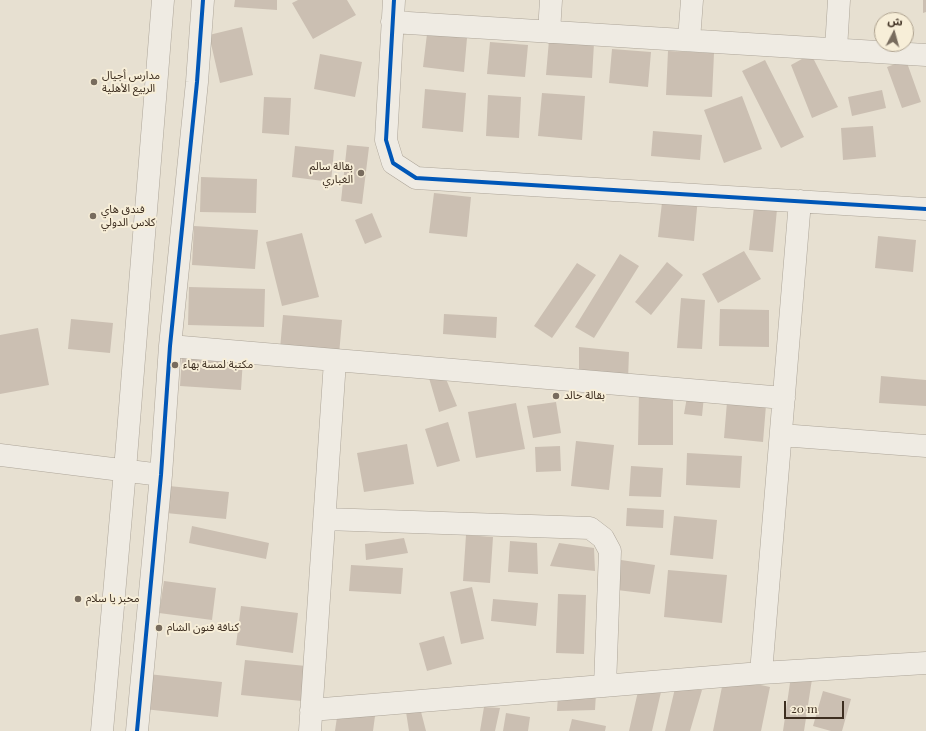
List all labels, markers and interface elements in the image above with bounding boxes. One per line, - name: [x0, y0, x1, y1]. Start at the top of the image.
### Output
- north arrow: [874, 12, 914, 52]
- text: ش: [887, 12, 903, 29]
- place label: مدارس أجيال الربيع الأهلية: [102, 69, 160, 95]
- marker: مدارس أجيال الربيع الأهلية: [89, 77, 99, 87]
- place label: بقالة سالم الغباري: [310, 160, 353, 186]
- marker: بقالة سالم الغباري: [356, 168, 366, 178]
- place label: فندق هاي كلاس الدولي: [101, 203, 155, 229]
- marker: فندق هاي كلاس الدولي: [88, 211, 98, 221]
- place label: مكتبة لمسة بهاء: [183, 358, 253, 372]
- marker: مكتبة لمسة بهاء: [170, 360, 180, 370]
- place label: بقالة خالد: [564, 389, 605, 403]
- marker: بقالة خالد: [551, 391, 561, 401]
- place label: مخبز يا سلام: [86, 592, 139, 606]
- marker: مخبز يا سلام: [73, 594, 83, 604]
- place label: كنافة فنون الشام: [167, 621, 239, 635]
- marker: كنافة فنون الشام: [154, 623, 164, 633]
- scale bar: [786, 693, 846, 719]
- text: 20 m: [791, 700, 818, 716]

